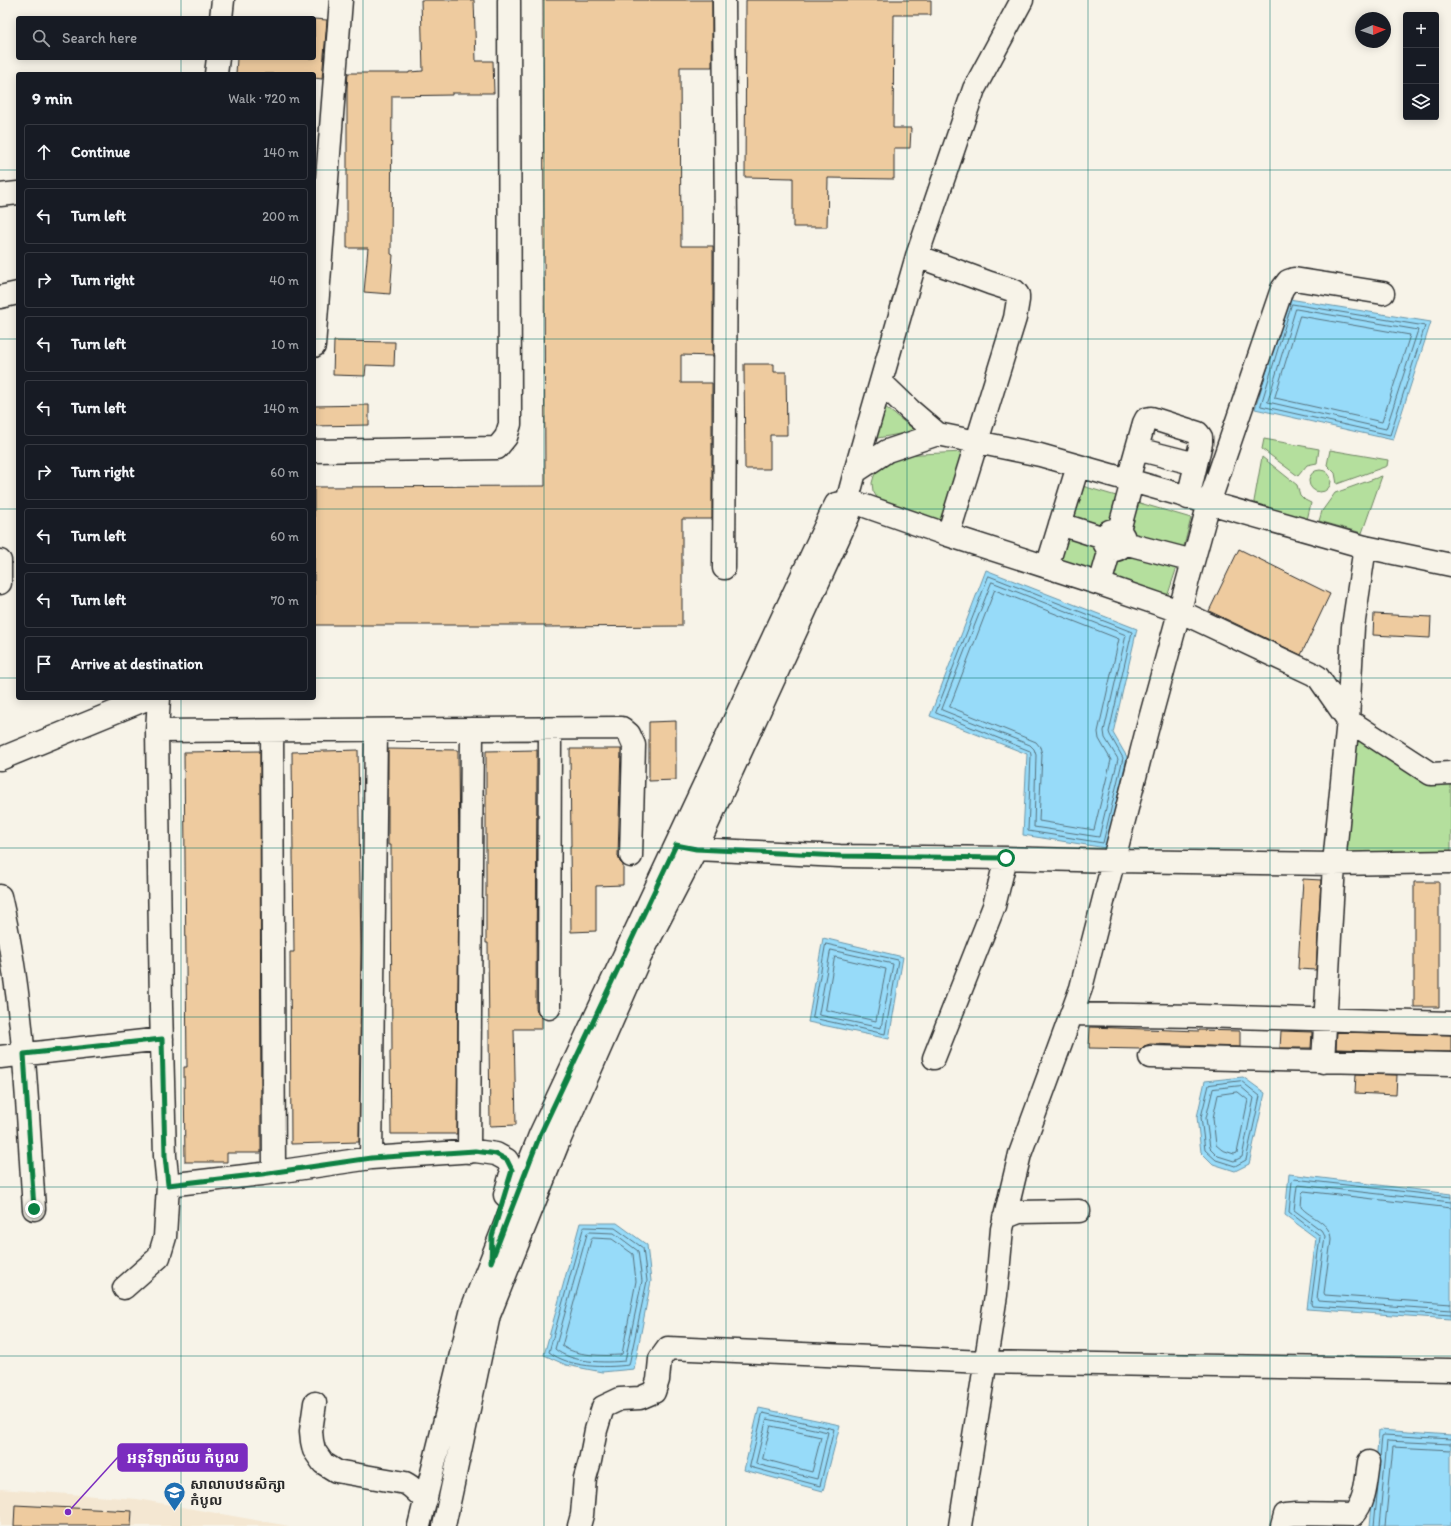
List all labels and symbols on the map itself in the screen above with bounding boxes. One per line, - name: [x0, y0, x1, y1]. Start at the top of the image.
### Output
- north arrow: [1355, 12, 1391, 48]
- route start: [997, 849, 1015, 867]
- route end: [25, 1200, 43, 1218]
- callout: អនុវិទ្យាល័យ កំបូល: [118, 1444, 247, 1471]
- text: អនុវិទ្យាល័យ កំបូល: [127, 1447, 239, 1468]
- place label: សាលាបឋមសិក្សា កំបូល: [190, 1476, 286, 1509]
- school or university icon: សាលាបឋមសិក្សា កំបូល: [162, 1479, 188, 1512]

